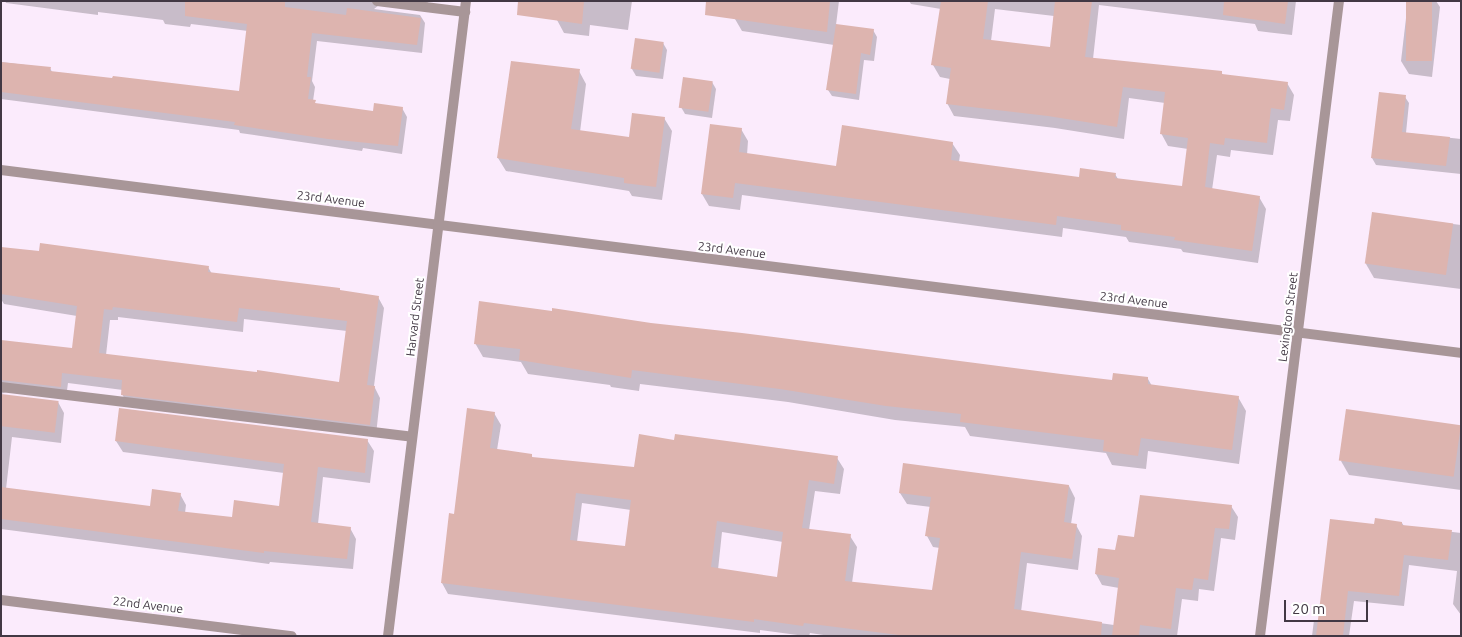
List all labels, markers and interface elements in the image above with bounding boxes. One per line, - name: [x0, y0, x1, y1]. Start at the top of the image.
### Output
- street label: 23rd Avenue: [296, 188, 366, 210]
- street label: 23rd Avenue: [697, 239, 767, 261]
- street label: Lexington Street: [1275, 271, 1301, 363]
- street label: Harvard Street: [403, 277, 427, 357]
- street label: 23rd Avenue: [1099, 289, 1169, 311]
- scale bar: [1287, 590, 1371, 622]
- street label: 22nd Avenue: [112, 594, 184, 616]
- text: 20 m: [1292, 600, 1325, 617]

